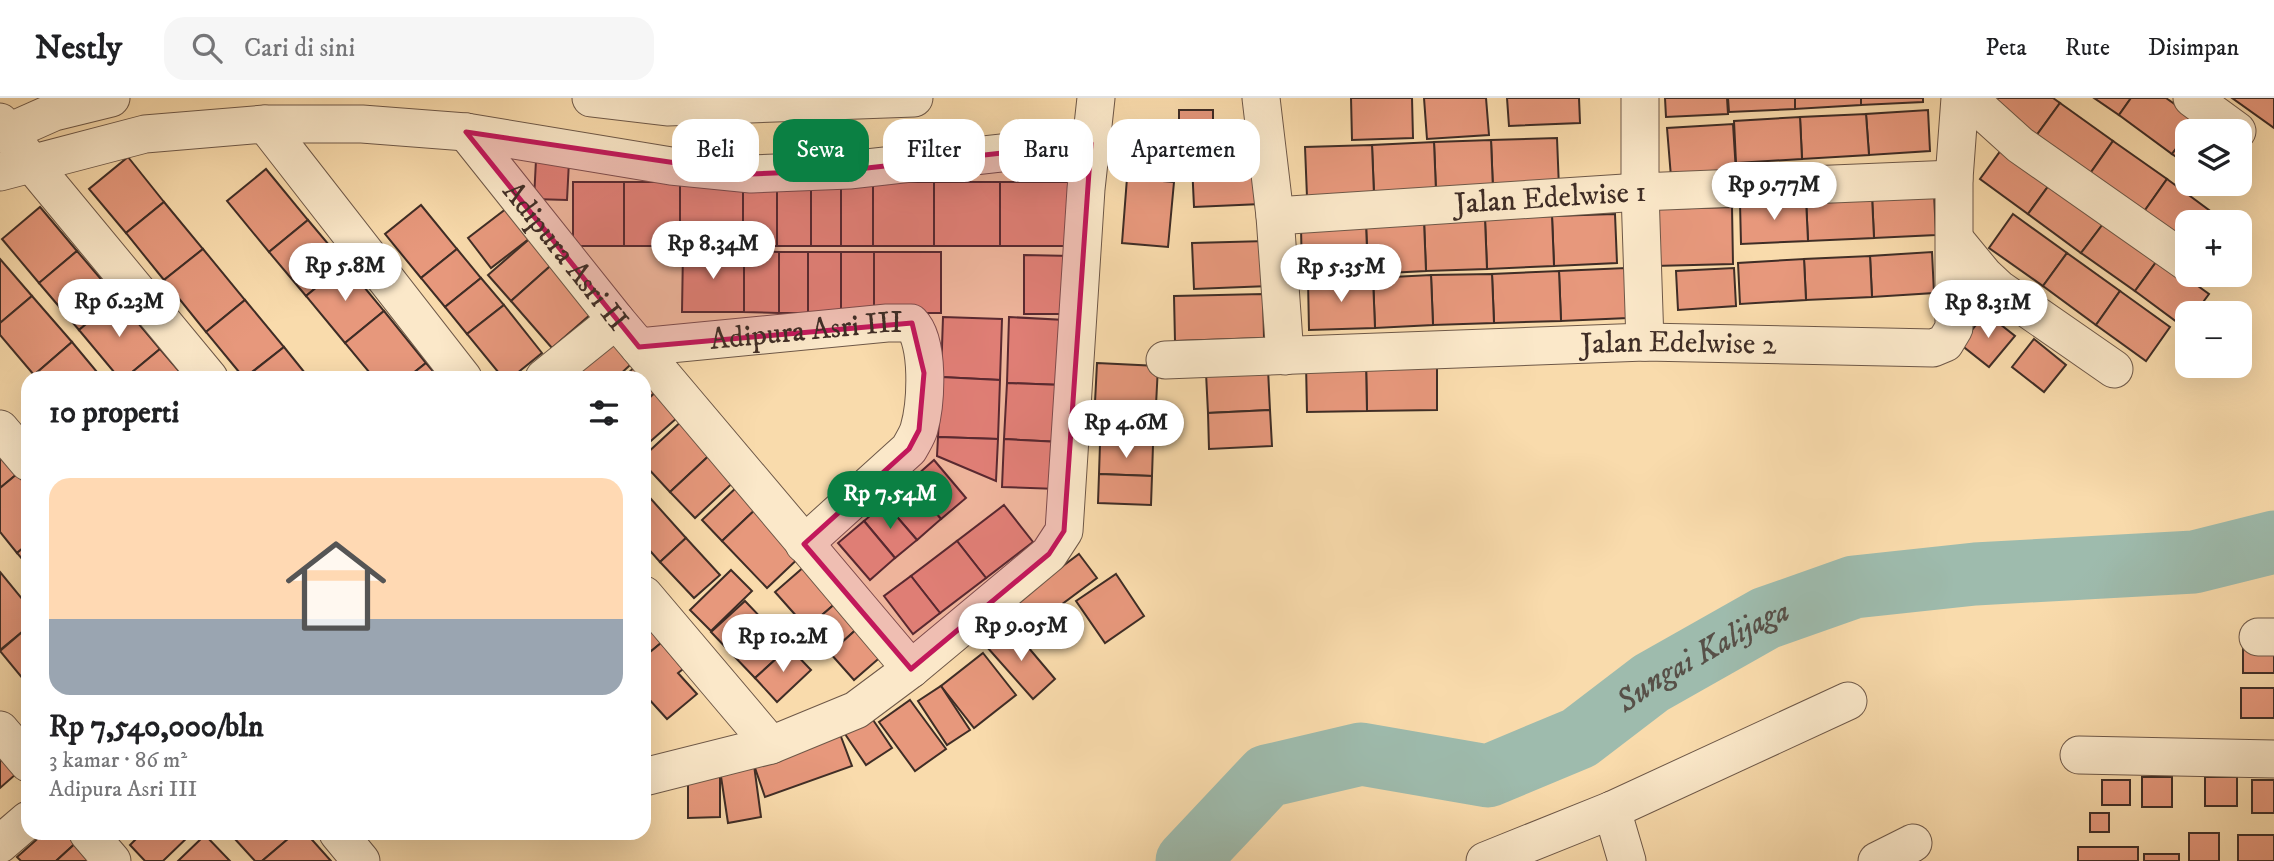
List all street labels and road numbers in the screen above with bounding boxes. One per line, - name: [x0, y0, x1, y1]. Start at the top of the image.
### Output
- street label: Jalan Edelwise 1: [1450, 173, 1647, 223]
- street label: Adipura Asri II: [494, 174, 636, 339]
- street label: Adipura Asri III: [708, 304, 903, 359]
- street label: Jalan Edelwise 2: [1577, 323, 1777, 363]

